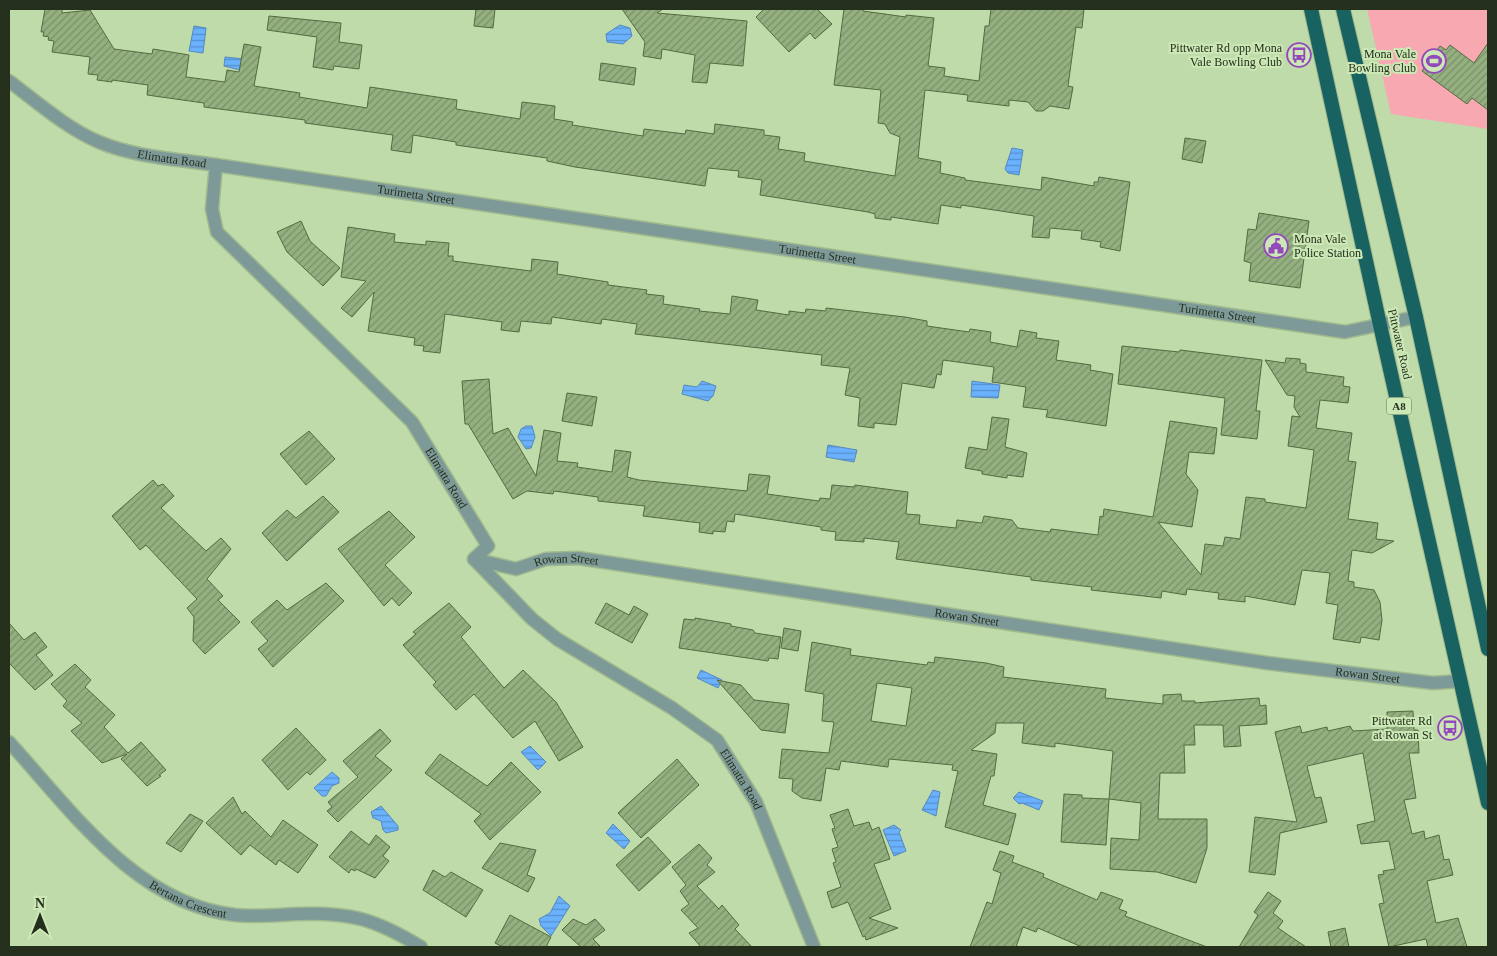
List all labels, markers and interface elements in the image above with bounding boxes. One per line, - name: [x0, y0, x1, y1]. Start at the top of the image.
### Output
- place label: Pittwater Rd opp Mona Vale Bowling Club: [1170, 41, 1283, 69]
- bus stop icon: Pittwater Rd opp Mona Vale Bowling Club: [1286, 42, 1312, 68]
- place label: Mona Vale Bowling Club: [1348, 47, 1416, 75]
- sports icon: Mona Vale Bowling Club: [1421, 48, 1447, 74]
- street label: Elimatta Road: [136, 147, 207, 170]
- street label: Turimetta Street: [376, 182, 456, 207]
- place label: Mona Vale Police Station: [1294, 232, 1361, 260]
- public building icon: Mona Vale Police Station: [1263, 233, 1289, 259]
- street label: Turimetta Street: [778, 241, 858, 267]
- street label: Turimetta Street: [1178, 300, 1257, 326]
- street label: Pittwater Road: [1385, 308, 1415, 380]
- road number: A8: [1386, 398, 1412, 414]
- street label: Elimatta Road: [422, 445, 470, 511]
- street label: Rowan Street: [532, 551, 600, 570]
- street label: Rowan Street: [933, 605, 1001, 629]
- street label: Rowan Street: [1334, 664, 1401, 686]
- place label: Pittwater Rd at Rowan St: [1372, 714, 1433, 742]
- bus stop icon: Pittwater Rd at Rowan St: [1437, 715, 1463, 741]
- street label: Elimatta Road: [717, 746, 765, 811]
- street label: Bertana Crescent: [147, 878, 228, 921]
- north arrow: [15, 891, 65, 941]
- text: N: [35, 896, 45, 911]

